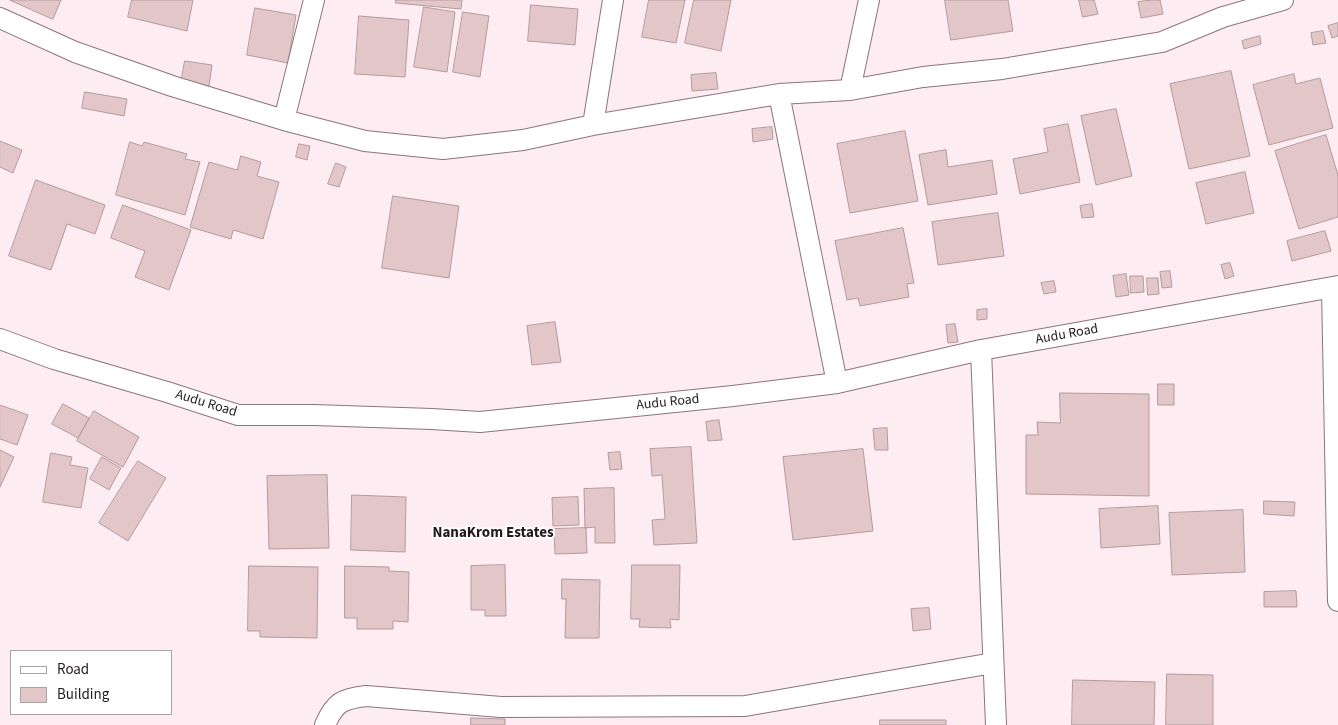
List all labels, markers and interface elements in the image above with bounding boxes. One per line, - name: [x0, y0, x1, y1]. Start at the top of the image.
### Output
- street label: Audu Road: [1034, 321, 1100, 349]
- street label: Audu Road: [173, 387, 239, 421]
- street label: Audu Road: [636, 391, 700, 415]
- district label: NanaKrom Estates: [432, 525, 554, 543]
- legend: [10, 650, 172, 715]
- text: Road: [57, 659, 89, 680]
- text: Building: [57, 684, 109, 705]

